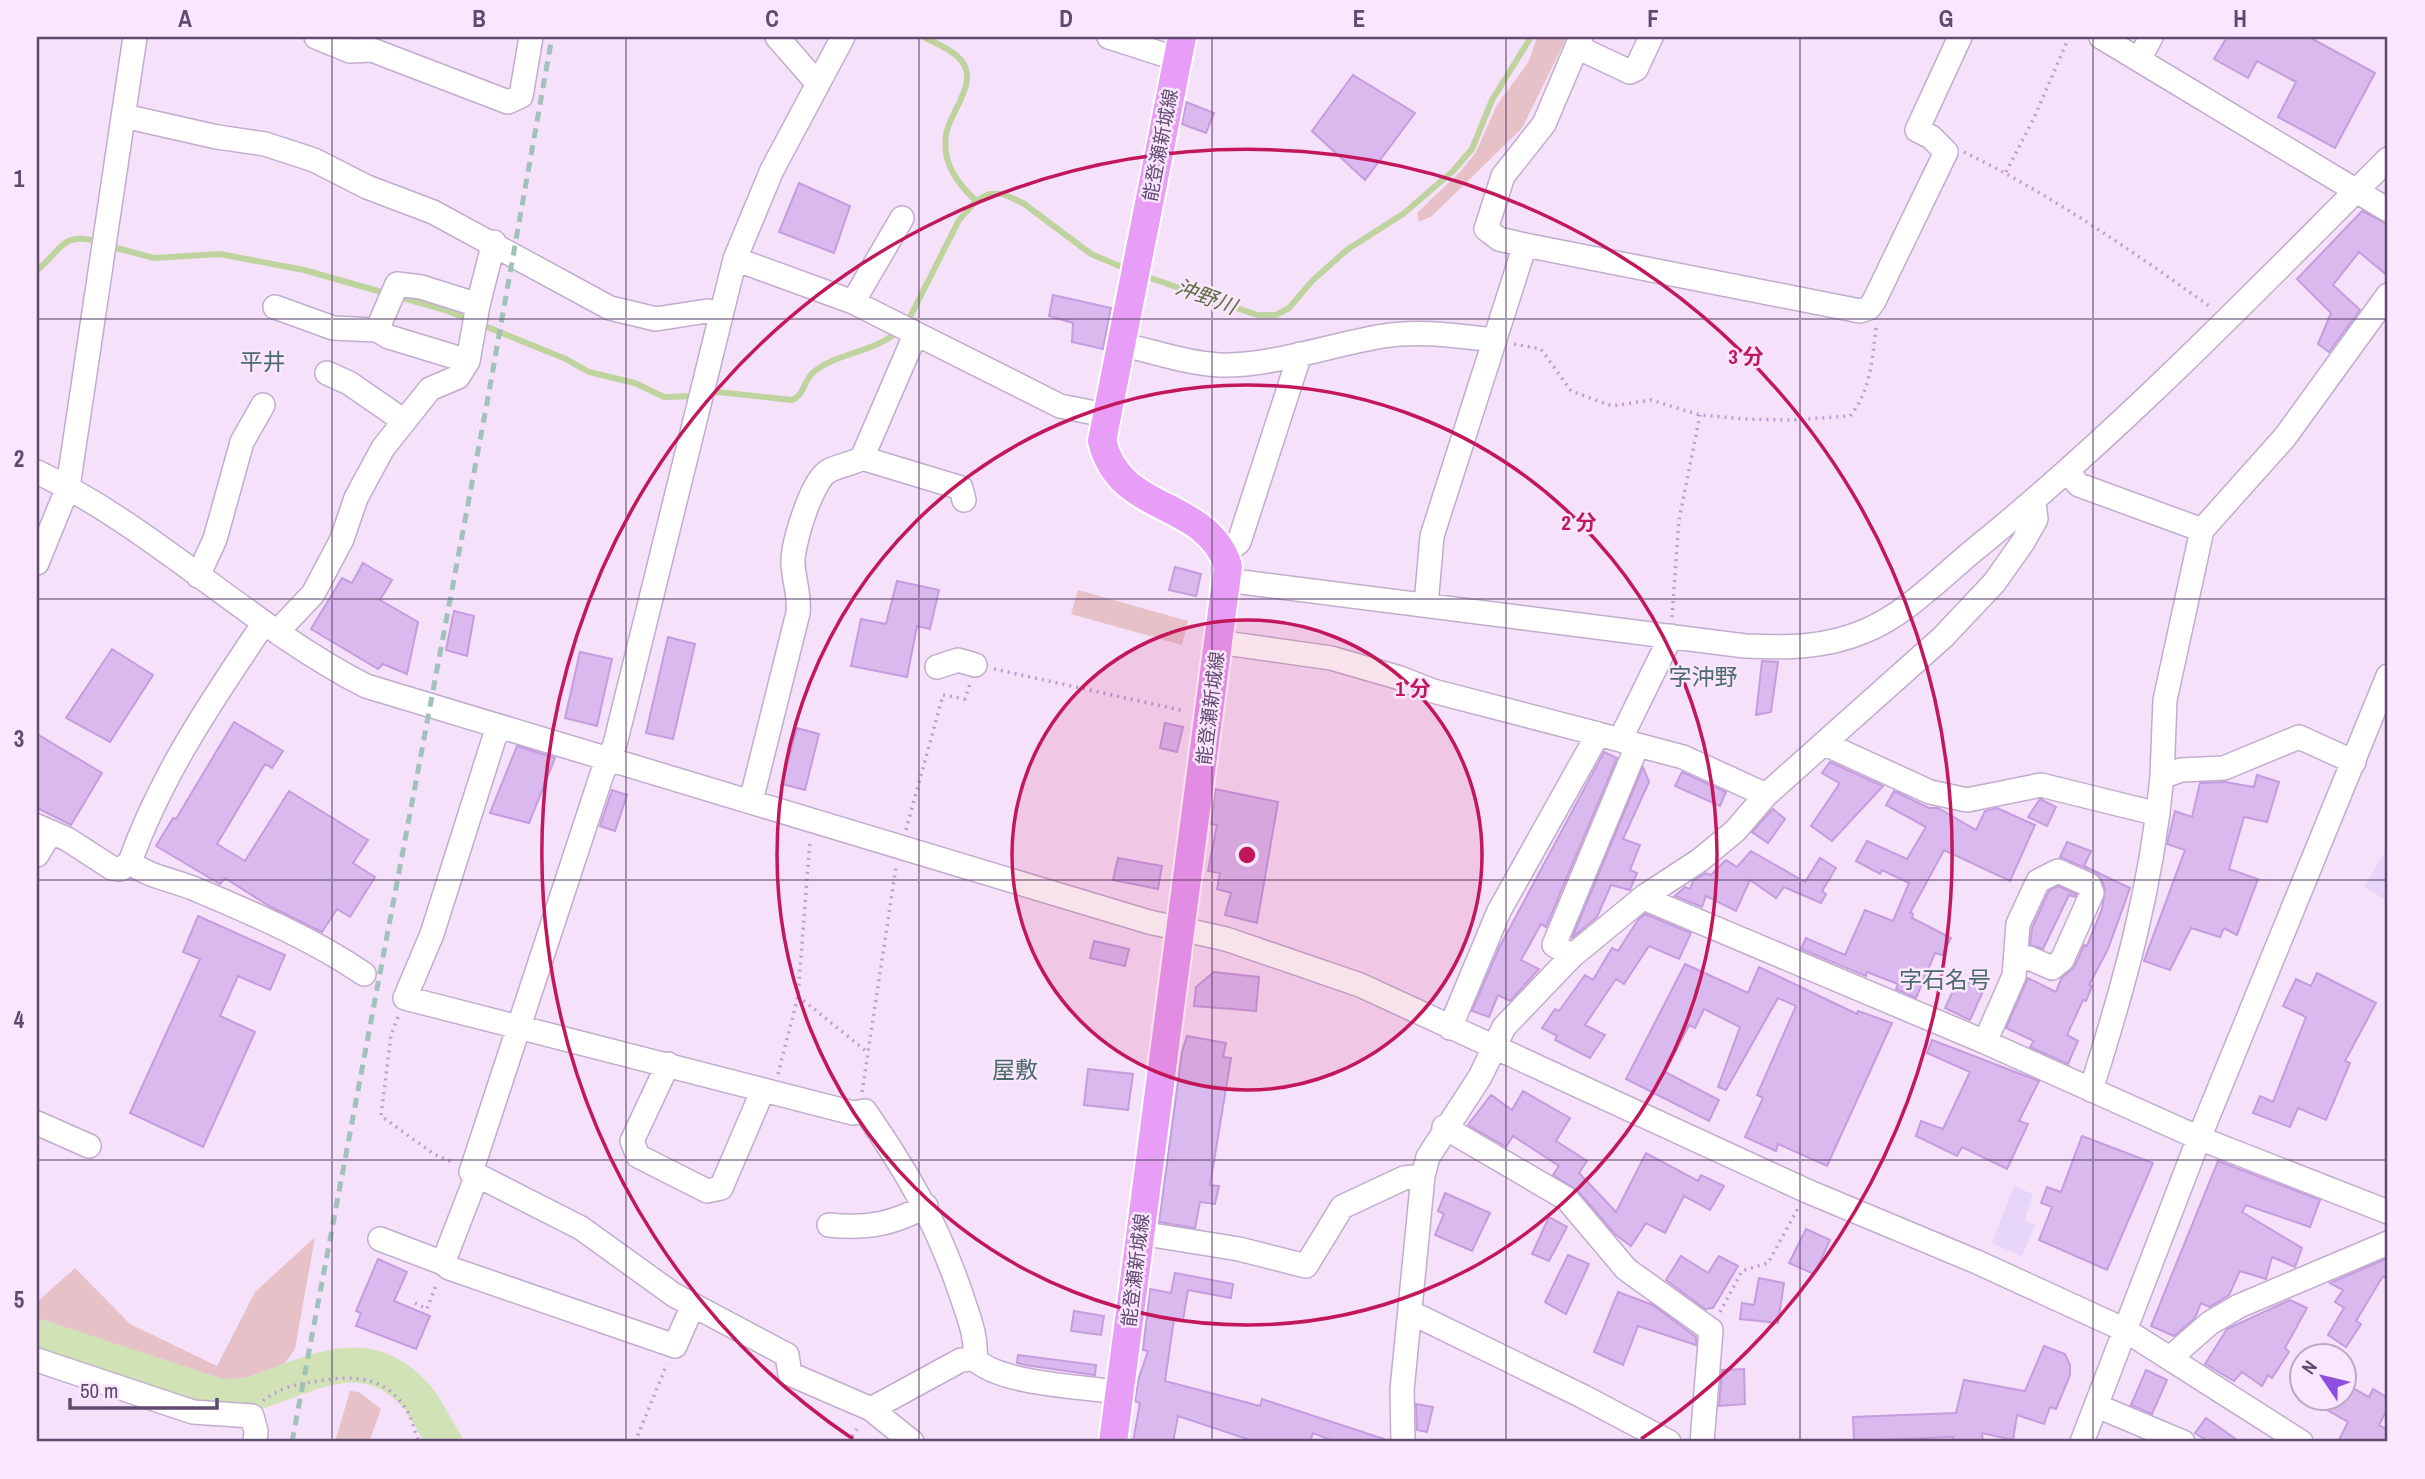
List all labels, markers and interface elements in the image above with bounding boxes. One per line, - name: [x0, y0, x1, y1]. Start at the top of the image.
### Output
- text: A: [178, 3, 192, 34]
- text: B: [472, 3, 486, 34]
- text: C: [765, 3, 779, 34]
- text: D: [1059, 3, 1073, 34]
- text: E: [1353, 3, 1365, 34]
- text: F: [1647, 3, 1659, 34]
- text: G: [1939, 3, 1953, 34]
- text: H: [2233, 3, 2247, 34]
- street label: 能登瀬新城線: [1136, 87, 1184, 203]
- text: 1: [14, 163, 25, 194]
- water label: 沖野川: [1172, 272, 1243, 322]
- text: 3 分: [1728, 342, 1764, 371]
- district label: 平井: [240, 346, 286, 377]
- text: 2: [14, 443, 24, 474]
- text: 2 分: [1561, 508, 1597, 537]
- street label: 能登瀬新城線: [1190, 650, 1230, 766]
- district label: 字沖野: [1669, 661, 1738, 692]
- text: 1 分: [1395, 674, 1431, 703]
- text: 3: [14, 723, 24, 754]
- centre of rings: [1235, 843, 1259, 867]
- district label: 字石名号: [1899, 964, 1991, 995]
- text: 4: [14, 1004, 25, 1035]
- district label: 屋敷: [992, 1054, 1038, 1085]
- street label: 能登瀬新城線: [1115, 1212, 1155, 1328]
- text: 5: [14, 1284, 24, 1315]
- north arrow: [2288, 1342, 2358, 1412]
- text: N: [2295, 1355, 2323, 1379]
- scale bar: [70, 1367, 217, 1411]
- text: 50 m: [80, 1376, 118, 1405]

